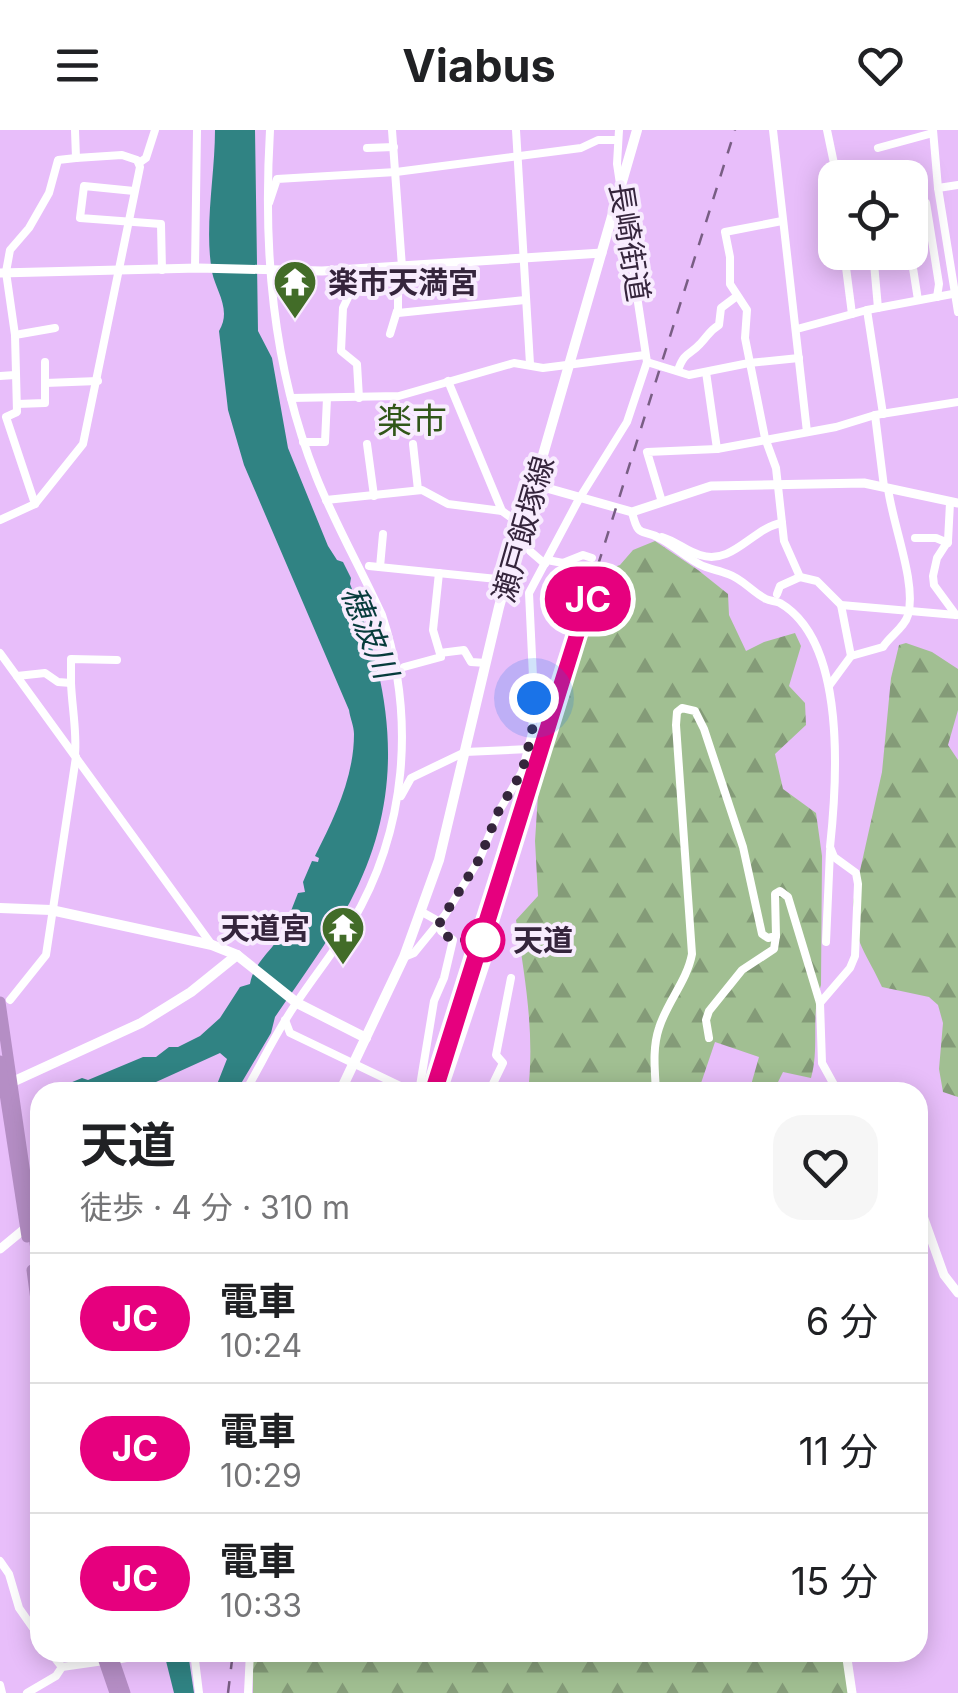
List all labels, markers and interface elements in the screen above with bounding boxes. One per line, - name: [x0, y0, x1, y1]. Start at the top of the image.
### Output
- icon: menu: [50, 38, 105, 93]
- text: Viabus: [402, 38, 556, 93]
- icon: heart: [853, 38, 908, 93]
- map controls: [818, 160, 928, 270]
- button: locate: [818, 160, 928, 270]
- street label: 長崎街道: [603, 180, 657, 304]
- temple icon: 楽市天満宮: [272, 259, 318, 320]
- place label: 楽市天満宮: [328, 264, 478, 300]
- district label: 楽市: [377, 399, 447, 441]
- street label: 瀬戸飯塚線: [485, 452, 561, 606]
- line badge: JC: [543, 566, 633, 632]
- text: JC: [565, 578, 611, 620]
- water label: 穂波川: [334, 580, 407, 687]
- your location: [509, 673, 559, 723]
- temple icon: 天道宮: [320, 905, 366, 966]
- place label: 天道宮: [220, 910, 310, 946]
- marker: 天道: [462, 919, 504, 961]
- place label: 天道: [513, 922, 573, 958]
- text: 天道: [80, 1115, 176, 1174]
- button: heart: [773, 1115, 878, 1220]
- text: 徒歩 · 4 分 · 310 m: [80, 1188, 350, 1227]
- text: 電車: [220, 1278, 296, 1324]
- text: JC: [112, 1297, 158, 1339]
- text: 6 分: [806, 1298, 878, 1344]
- text: 10:24: [220, 1326, 302, 1365]
- text: 電車: [220, 1408, 296, 1454]
- text: JC: [112, 1427, 158, 1469]
- text: 11 分: [798, 1428, 878, 1474]
- text: 10:29: [220, 1456, 302, 1495]
- text: 電車: [220, 1538, 296, 1584]
- text: JC: [112, 1557, 158, 1599]
- text: 15 分: [791, 1558, 878, 1604]
- text: 10:33: [220, 1586, 302, 1625]

